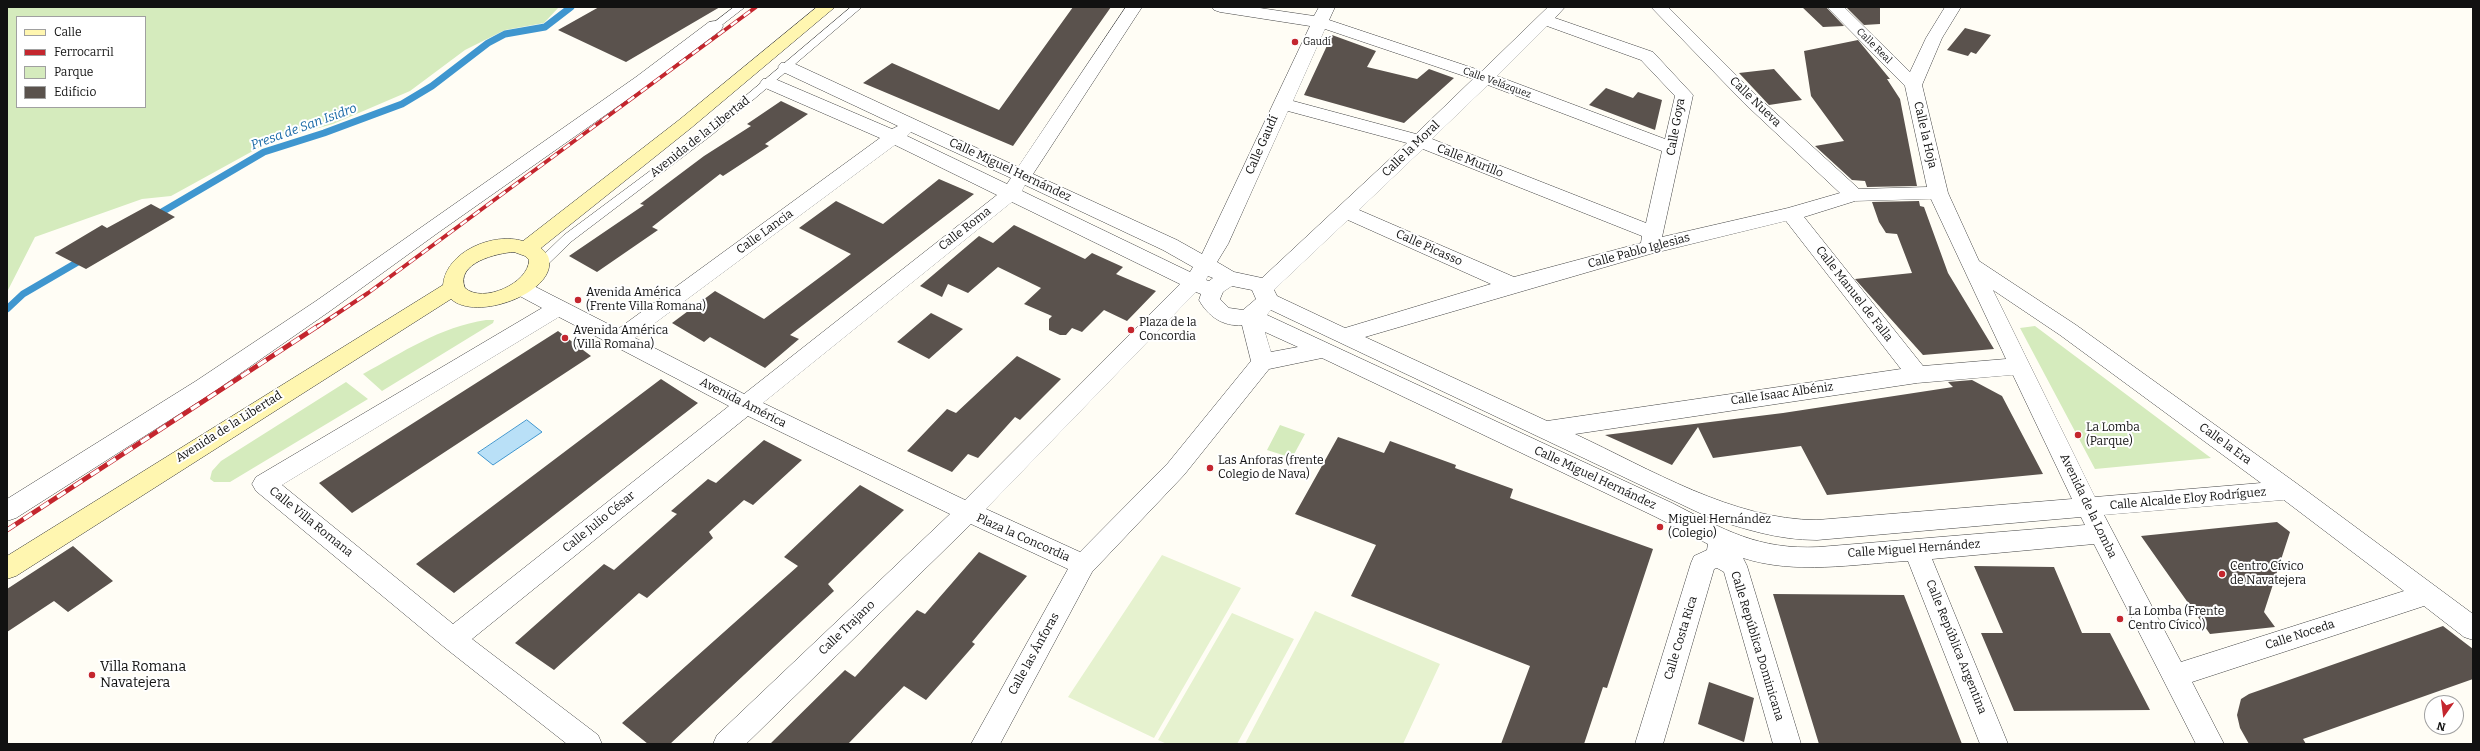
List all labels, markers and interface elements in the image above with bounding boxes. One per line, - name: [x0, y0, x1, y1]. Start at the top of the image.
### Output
- legend: [16, 16, 146, 108]
- text: Calle: [54, 25, 82, 39]
- street label: Calle Real: [1854, 26, 1894, 66]
- place label: Gaudí: [1303, 36, 1331, 48]
- marker: Gaudí: [1290, 37, 1300, 47]
- text: Ferrocarril: [54, 45, 114, 59]
- text: Parque: [54, 65, 93, 79]
- street label: Calle Velázquez: [1461, 65, 1533, 101]
- street label: Calle Nueva: [1726, 74, 1784, 130]
- text: Edificio: [54, 85, 96, 99]
- street label: Avenida de la Libertad: [647, 94, 753, 180]
- street label: Calle Goya: [1664, 97, 1688, 157]
- street label: Calle la Hoja: [1910, 100, 1940, 170]
- water label: Presa de San Isidro: [249, 101, 359, 153]
- street label: Calle Gaudí: [1243, 113, 1281, 177]
- street label: Calle la Moral: [1379, 118, 1443, 180]
- street label: Calle Miguel Hernández: [947, 135, 1073, 205]
- street label: Calle Murillo: [1435, 141, 1505, 181]
- street label: Calle Roma: [936, 204, 994, 254]
- street label: Calle Lancia: [734, 207, 796, 257]
- street label: Calle Picasso: [1393, 227, 1465, 269]
- street label: Calle Pablo Iglesias: [1586, 230, 1692, 272]
- street label: Calle Manuel de Falla: [1812, 244, 1896, 344]
- place label: Avenida América (Frente Villa Romana): [586, 286, 706, 314]
- marker: Avenida América (Frente Villa Romana): [573, 295, 583, 305]
- place label: Plaza de la Concordia: [1139, 316, 1197, 344]
- place label: Avenida América (Villa Romana): [573, 324, 668, 352]
- marker: Plaza de la Concordia: [1126, 325, 1136, 335]
- marker: Avenida América (Villa Romana): [560, 333, 570, 343]
- street label: Avenida América: [697, 375, 789, 431]
- street label: Calle Isaac Albéniz: [1730, 380, 1834, 408]
- street label: Avenida de la Libertad: [173, 388, 285, 466]
- street label: Calle la Era: [2196, 420, 2254, 468]
- place label: La Lomba (Parque): [2086, 421, 2140, 449]
- marker: La Lomba (Parque): [2073, 430, 2083, 440]
- street label: Calle Miguel Hernández: [1532, 443, 1658, 513]
- street label: Avenida de la Lomba: [2056, 451, 2120, 561]
- place label: Las Anforas (frente Colegio de Nava): [1218, 454, 1324, 482]
- marker: Las Anforas (frente Colegio de Nava): [1205, 463, 1215, 473]
- street label: Calle Villa Romana: [266, 484, 356, 560]
- street label: Calle Alcalde Eloy Rodríguez: [2109, 485, 2267, 513]
- street label: Calle Julio César: [560, 488, 638, 556]
- street label: Plaza la Concordia: [974, 511, 1072, 565]
- place label: Miguel Hernández (Colegio): [1668, 513, 1771, 541]
- marker: Miguel Hernández (Colegio): [1655, 522, 1665, 532]
- street label: Calle Miguel Hernández: [1847, 537, 1981, 561]
- place label: Centro Cívico de Navatejera: [2230, 560, 2306, 588]
- street label: Calle República Dominicana: [1727, 569, 1787, 723]
- marker: Centro Cívico de Navatejera: [2217, 569, 2227, 579]
- street label: Calle República Argentina: [1922, 578, 1990, 716]
- street label: Calle Costa Rica: [1661, 594, 1701, 682]
- street label: Calle Trajano: [816, 598, 878, 658]
- place label: La Lomba (Frente Centro Cívico): [2128, 605, 2224, 633]
- street label: Calle las Ánforas: [1005, 610, 1063, 698]
- marker: La Lomba (Frente Centro Cívico): [2115, 614, 2125, 624]
- street label: Calle Noceda: [2263, 617, 2337, 653]
- place label: Villa Romana Navatejera: [100, 659, 186, 692]
- marker: Villa Romana Navatejera: [87, 670, 97, 680]
- north arrow: [2424, 695, 2464, 735]
- text: N: [2436, 719, 2447, 733]

